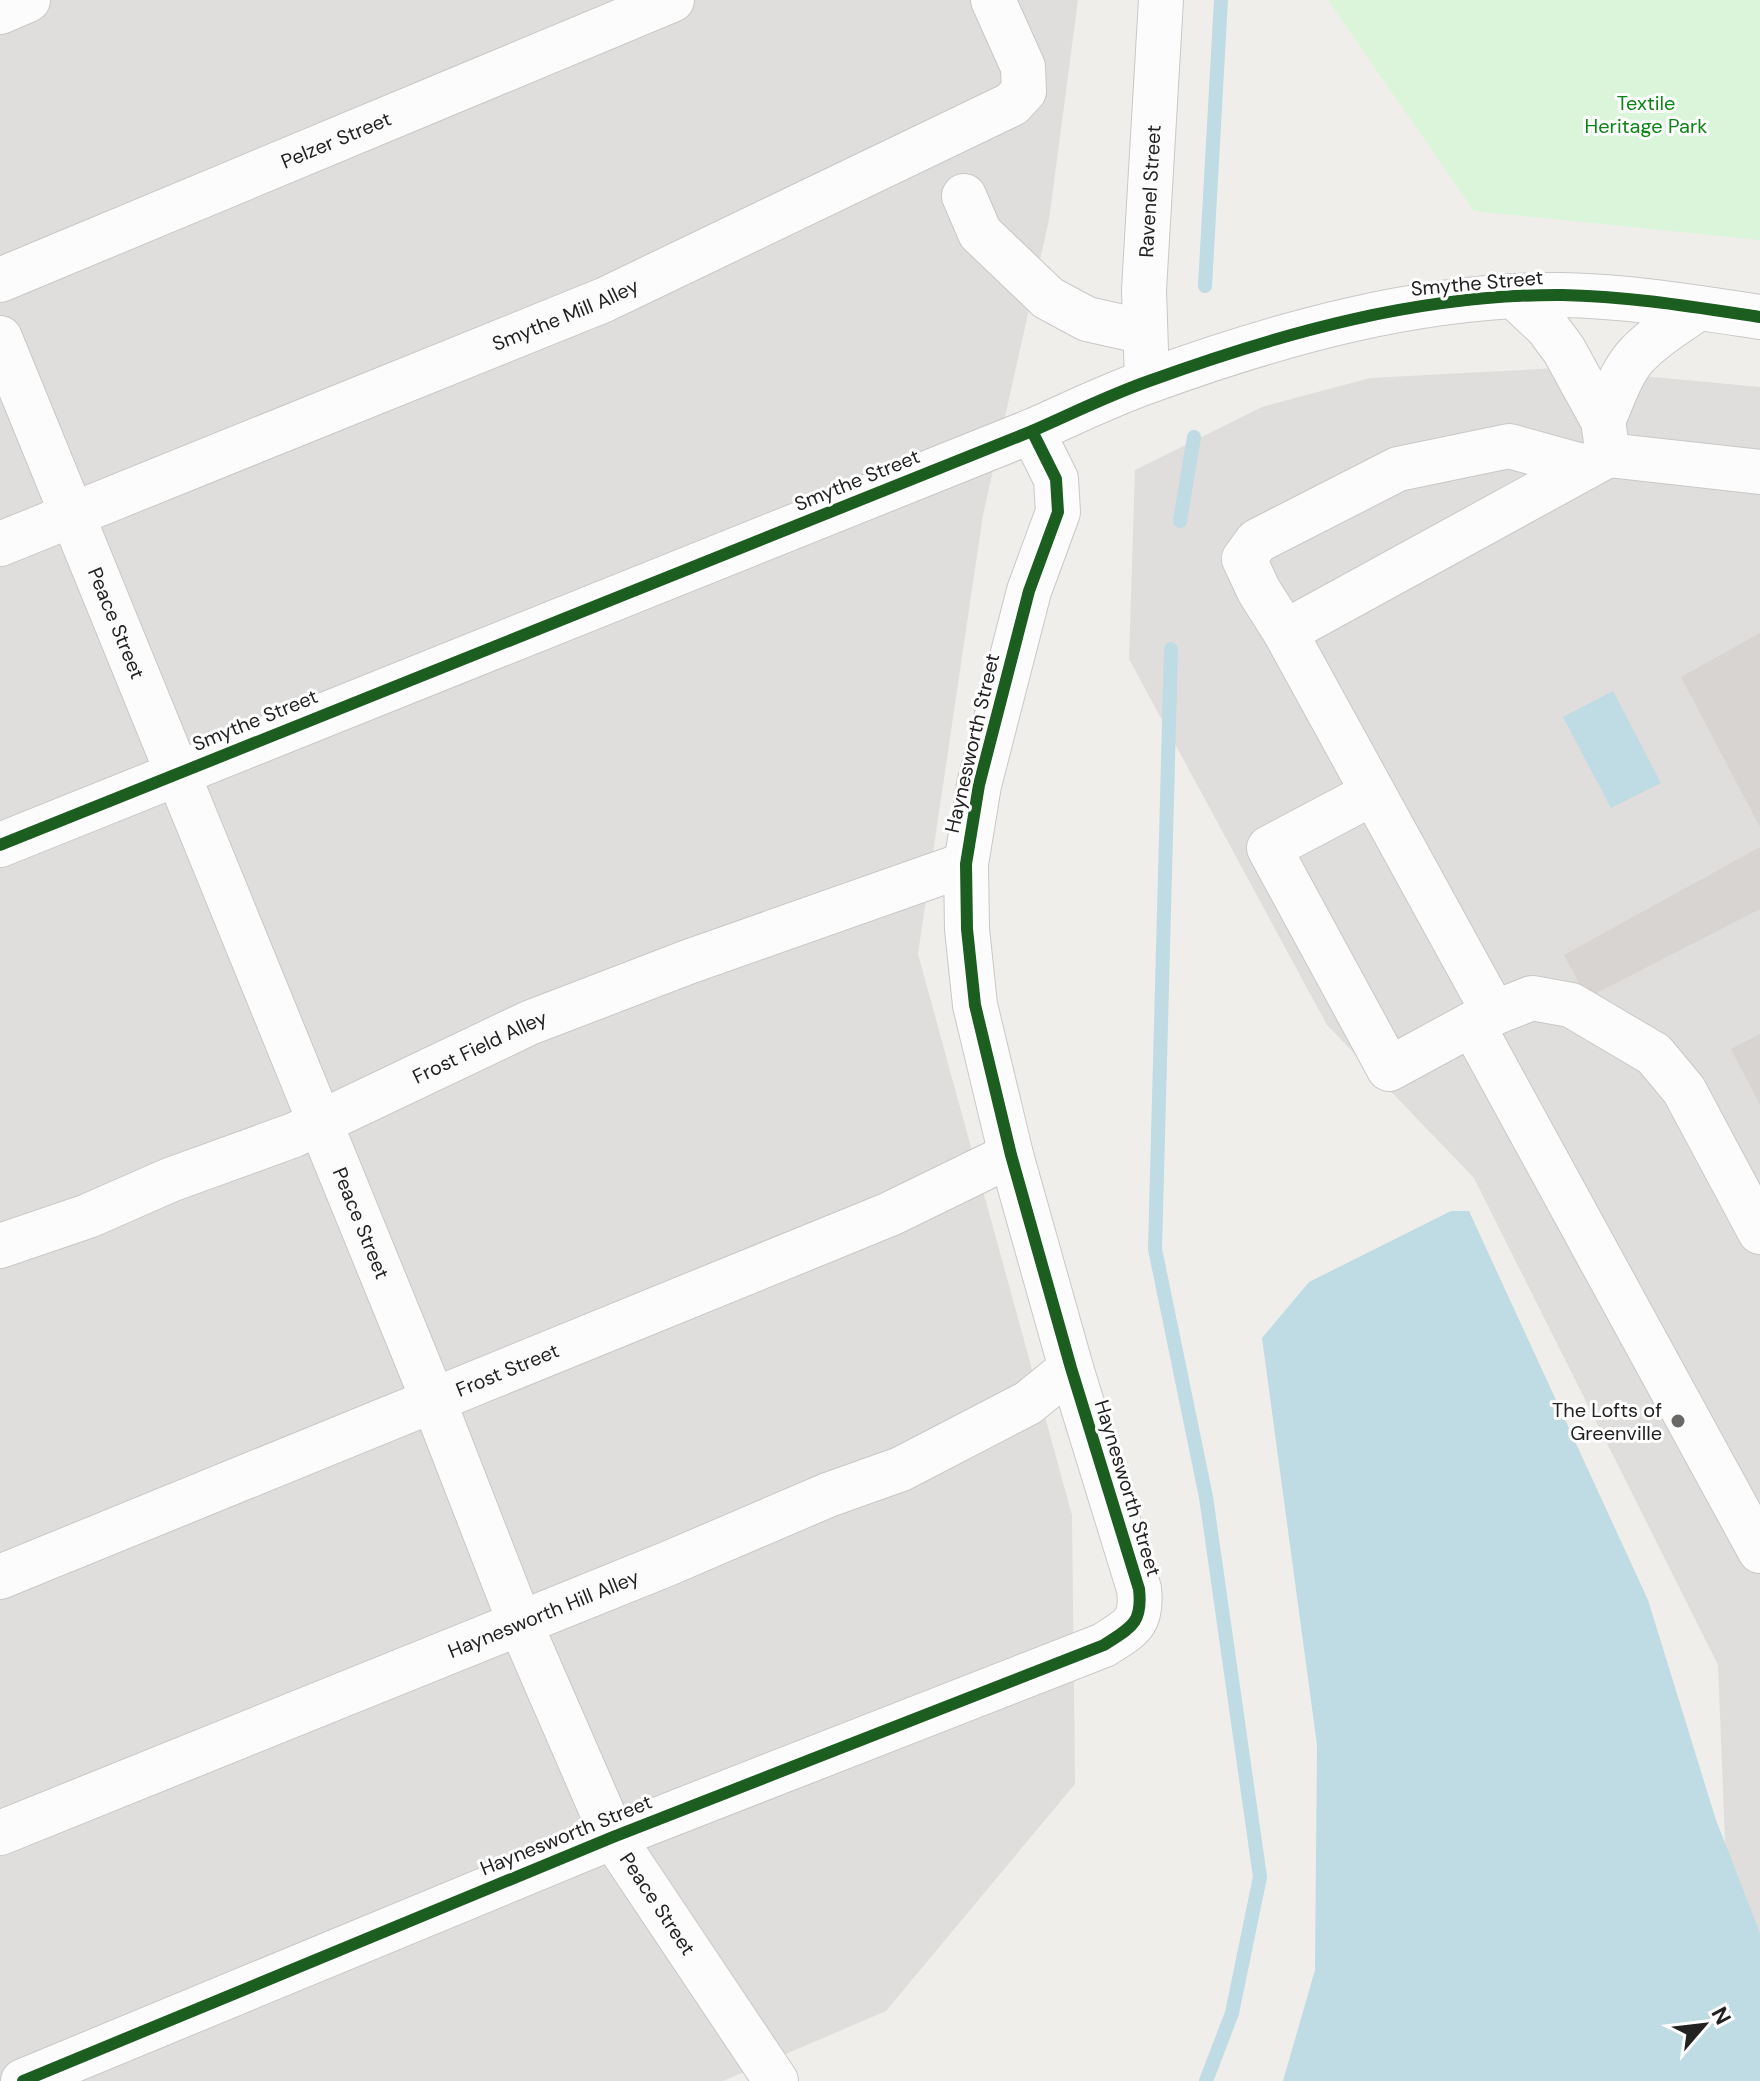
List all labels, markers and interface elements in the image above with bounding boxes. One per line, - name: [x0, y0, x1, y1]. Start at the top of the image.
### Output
- park label: Textile Heritage Park: [1585, 90, 1707, 139]
- street label: Pelzer Street: [277, 105, 395, 174]
- street label: Ravenel Street: [1133, 124, 1167, 258]
- street label: Smythe Street: [1410, 264, 1545, 302]
- street label: Smythe Mill Alley: [488, 272, 643, 357]
- street label: Smythe Street: [790, 443, 924, 517]
- street label: Peace Street: [82, 564, 151, 683]
- street label: Haynesworth Street: [939, 651, 1005, 835]
- street label: Smythe Street: [188, 683, 322, 757]
- street label: Frost Field Alley: [408, 1004, 551, 1090]
- street label: Peace Street: [327, 1164, 395, 1283]
- street label: Frost Street: [452, 1337, 563, 1403]
- street label: Haynesworth Street: [1089, 1397, 1167, 1580]
- place label: The Lofts of Greenville: [1552, 1397, 1662, 1446]
- marker: The Lofts of Greenville: [1669, 1412, 1687, 1430]
- street label: Haynesworth Hill Alley: [444, 1564, 643, 1664]
- street label: Haynesworth Street: [476, 1789, 656, 1881]
- street label: Peace Street: [614, 1848, 701, 1960]
- north arrow: [1664, 1985, 1744, 2065]
- text: N: [1705, 2002, 1738, 2030]

